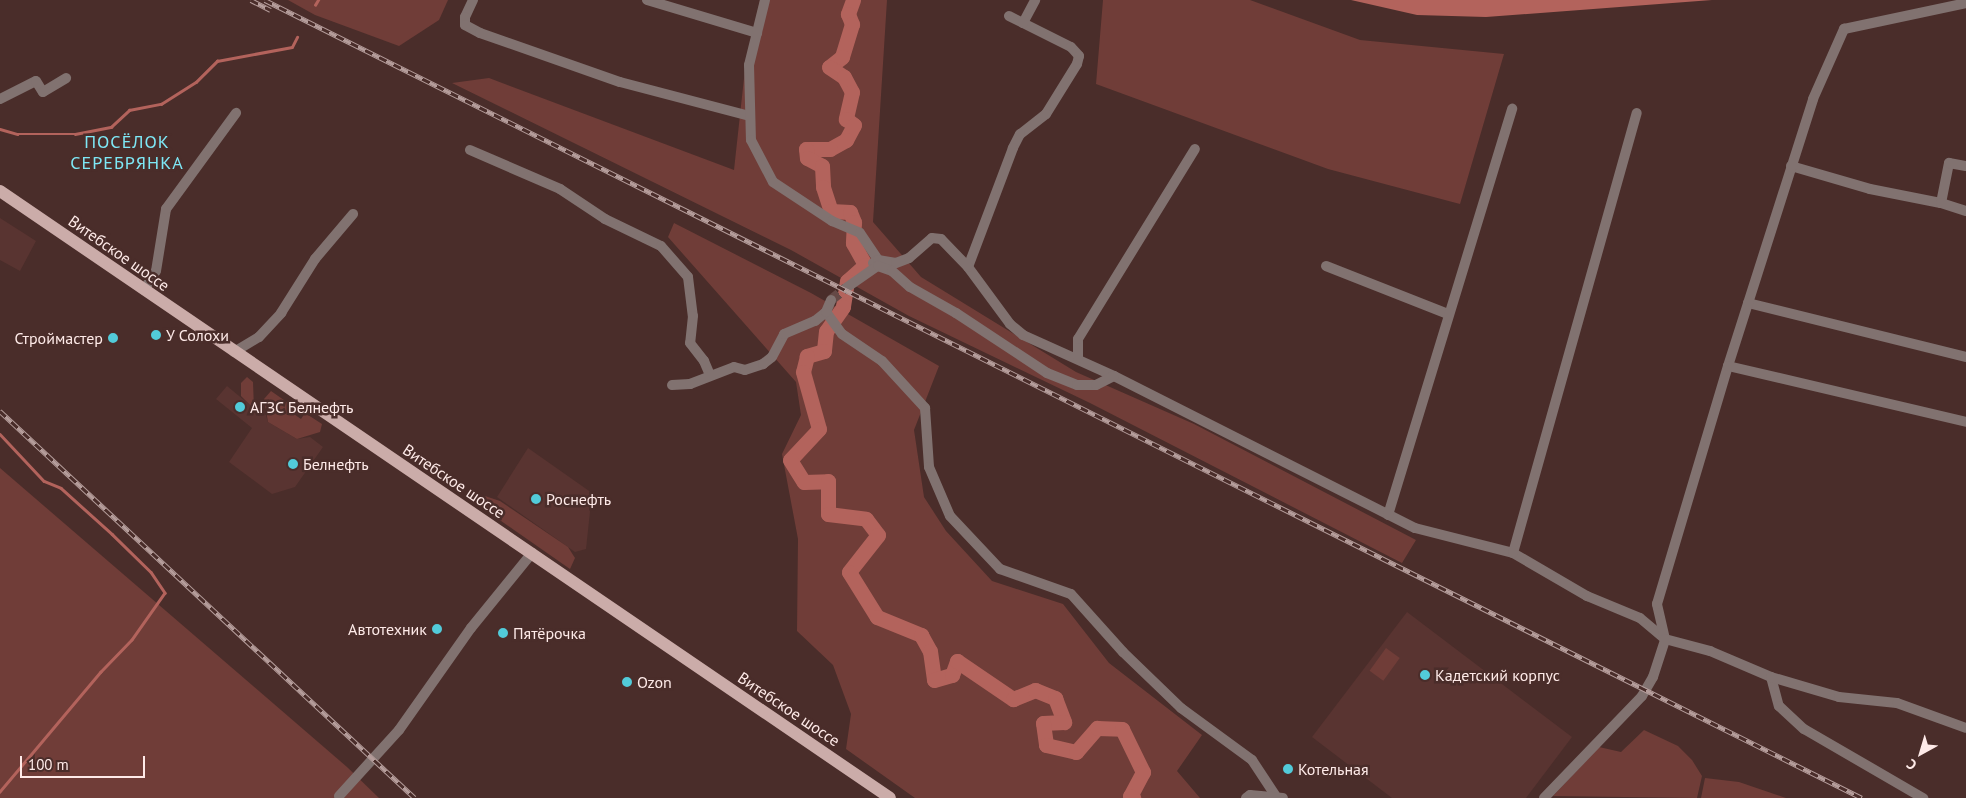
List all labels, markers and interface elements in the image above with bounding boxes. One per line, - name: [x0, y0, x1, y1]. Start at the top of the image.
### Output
- district label: ПОСЁЛОК СЕРЕБРЯНКА: [69, 132, 185, 174]
- street label: Витебское шоссе: [65, 211, 173, 295]
- place label: У Солохи: [166, 325, 229, 345]
- place label: Строймастер: [14, 328, 103, 348]
- marker: У Солохи: [150, 329, 162, 341]
- marker: Строймастер: [107, 332, 119, 344]
- place label: АГЗС Белнефть: [250, 397, 354, 417]
- marker: АГЗС Белнефть: [234, 401, 246, 413]
- street label: Витебское шоссе: [399, 440, 509, 522]
- place label: Белнефть: [303, 454, 369, 474]
- marker: Белнефть: [287, 458, 299, 470]
- place label: Роснефть: [546, 489, 611, 509]
- marker: Роснефть: [530, 493, 542, 505]
- place label: Автотехник: [348, 619, 427, 639]
- marker: Автотехник: [431, 623, 443, 635]
- place label: Пятёрочка: [513, 623, 586, 643]
- marker: Пятёрочка: [497, 627, 509, 639]
- place label: Кадетский корпус: [1435, 665, 1560, 685]
- street label: Витебское шоссе: [734, 668, 844, 750]
- marker: Кадетский корпус: [1419, 669, 1431, 681]
- place label: Ozon: [637, 672, 672, 692]
- marker: Ozon: [621, 676, 633, 688]
- north arrow: [1896, 728, 1946, 778]
- scale bar: [22, 746, 148, 778]
- text: 100 m: [28, 755, 69, 774]
- text: С: [1903, 755, 1920, 774]
- place label: Котельная: [1298, 759, 1369, 779]
- marker: Котельная: [1282, 763, 1294, 775]

